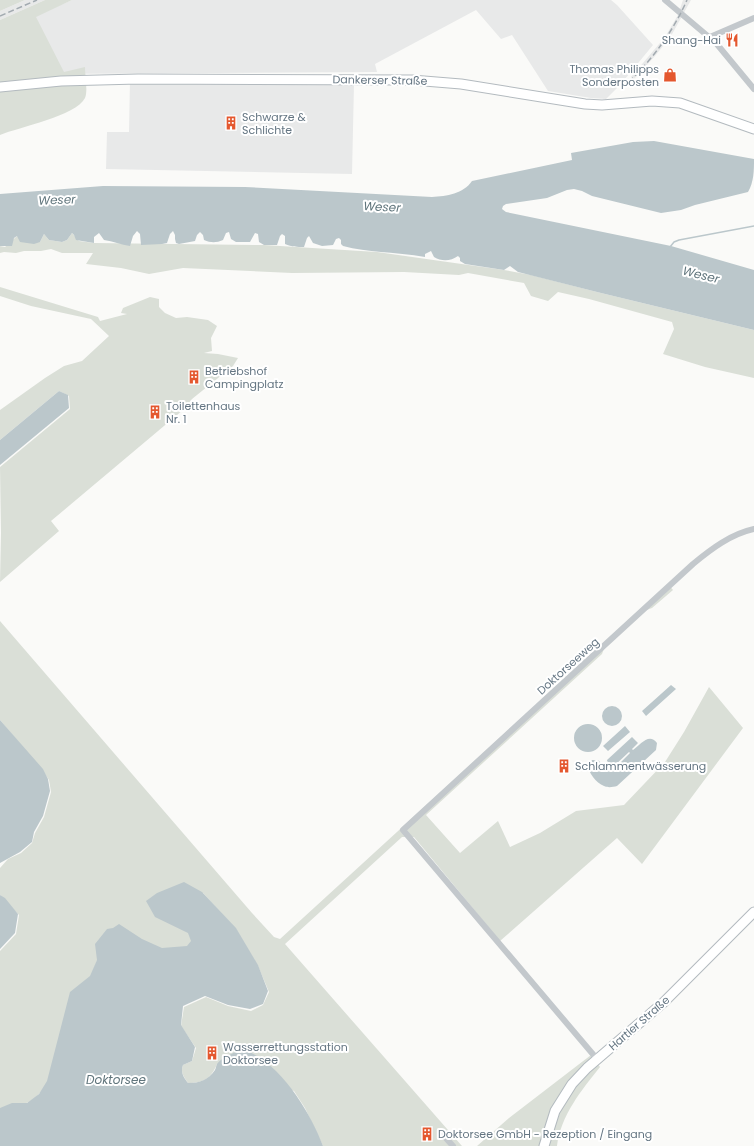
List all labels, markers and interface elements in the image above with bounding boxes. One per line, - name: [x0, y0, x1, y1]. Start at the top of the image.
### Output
- place label: Shang-Hai: [662, 32, 721, 48]
- restaurant icon: Shang-Hai: [724, 32, 740, 48]
- place label: Thomas Philipps Sonderposten: [569, 61, 659, 90]
- shop icon: Thomas Philipps Sonderposten: [662, 67, 678, 83]
- street label: Dankerser Straße: [332, 71, 428, 89]
- place label: Schwarze & Schlichte: [242, 109, 306, 138]
- building icon: Schwarze & Schlichte: [223, 115, 239, 131]
- water label: Weser: [38, 190, 76, 209]
- water label: Weser: [363, 197, 402, 216]
- water label: Weser: [681, 262, 722, 287]
- place label: Betriebshof Campingplatz: [205, 363, 283, 392]
- building icon: Betriebshof Campingplatz: [186, 369, 202, 385]
- place label: Toilettenhaus Nr. 1: [166, 398, 241, 427]
- building icon: Toilettenhaus Nr. 1: [147, 404, 163, 420]
- street label: Doktorseeweg: [534, 634, 602, 698]
- building icon: Schlammentwässerung: [556, 758, 572, 774]
- place label: Schlammentwässerung: [575, 758, 706, 774]
- street label: Hartler Straße: [605, 992, 673, 1054]
- place label: Wasserrettungsstation Doktorsee: [223, 1039, 348, 1068]
- building icon: Wasserrettungsstation Doktorsee: [204, 1045, 220, 1061]
- water label: Doktorsee: [86, 1071, 147, 1088]
- building icon: Doktorsee GmbH - Rezeption / Eingang: [419, 1126, 435, 1142]
- place label: Doktorsee GmbH - Rezeption / Eingang: [438, 1126, 652, 1142]

